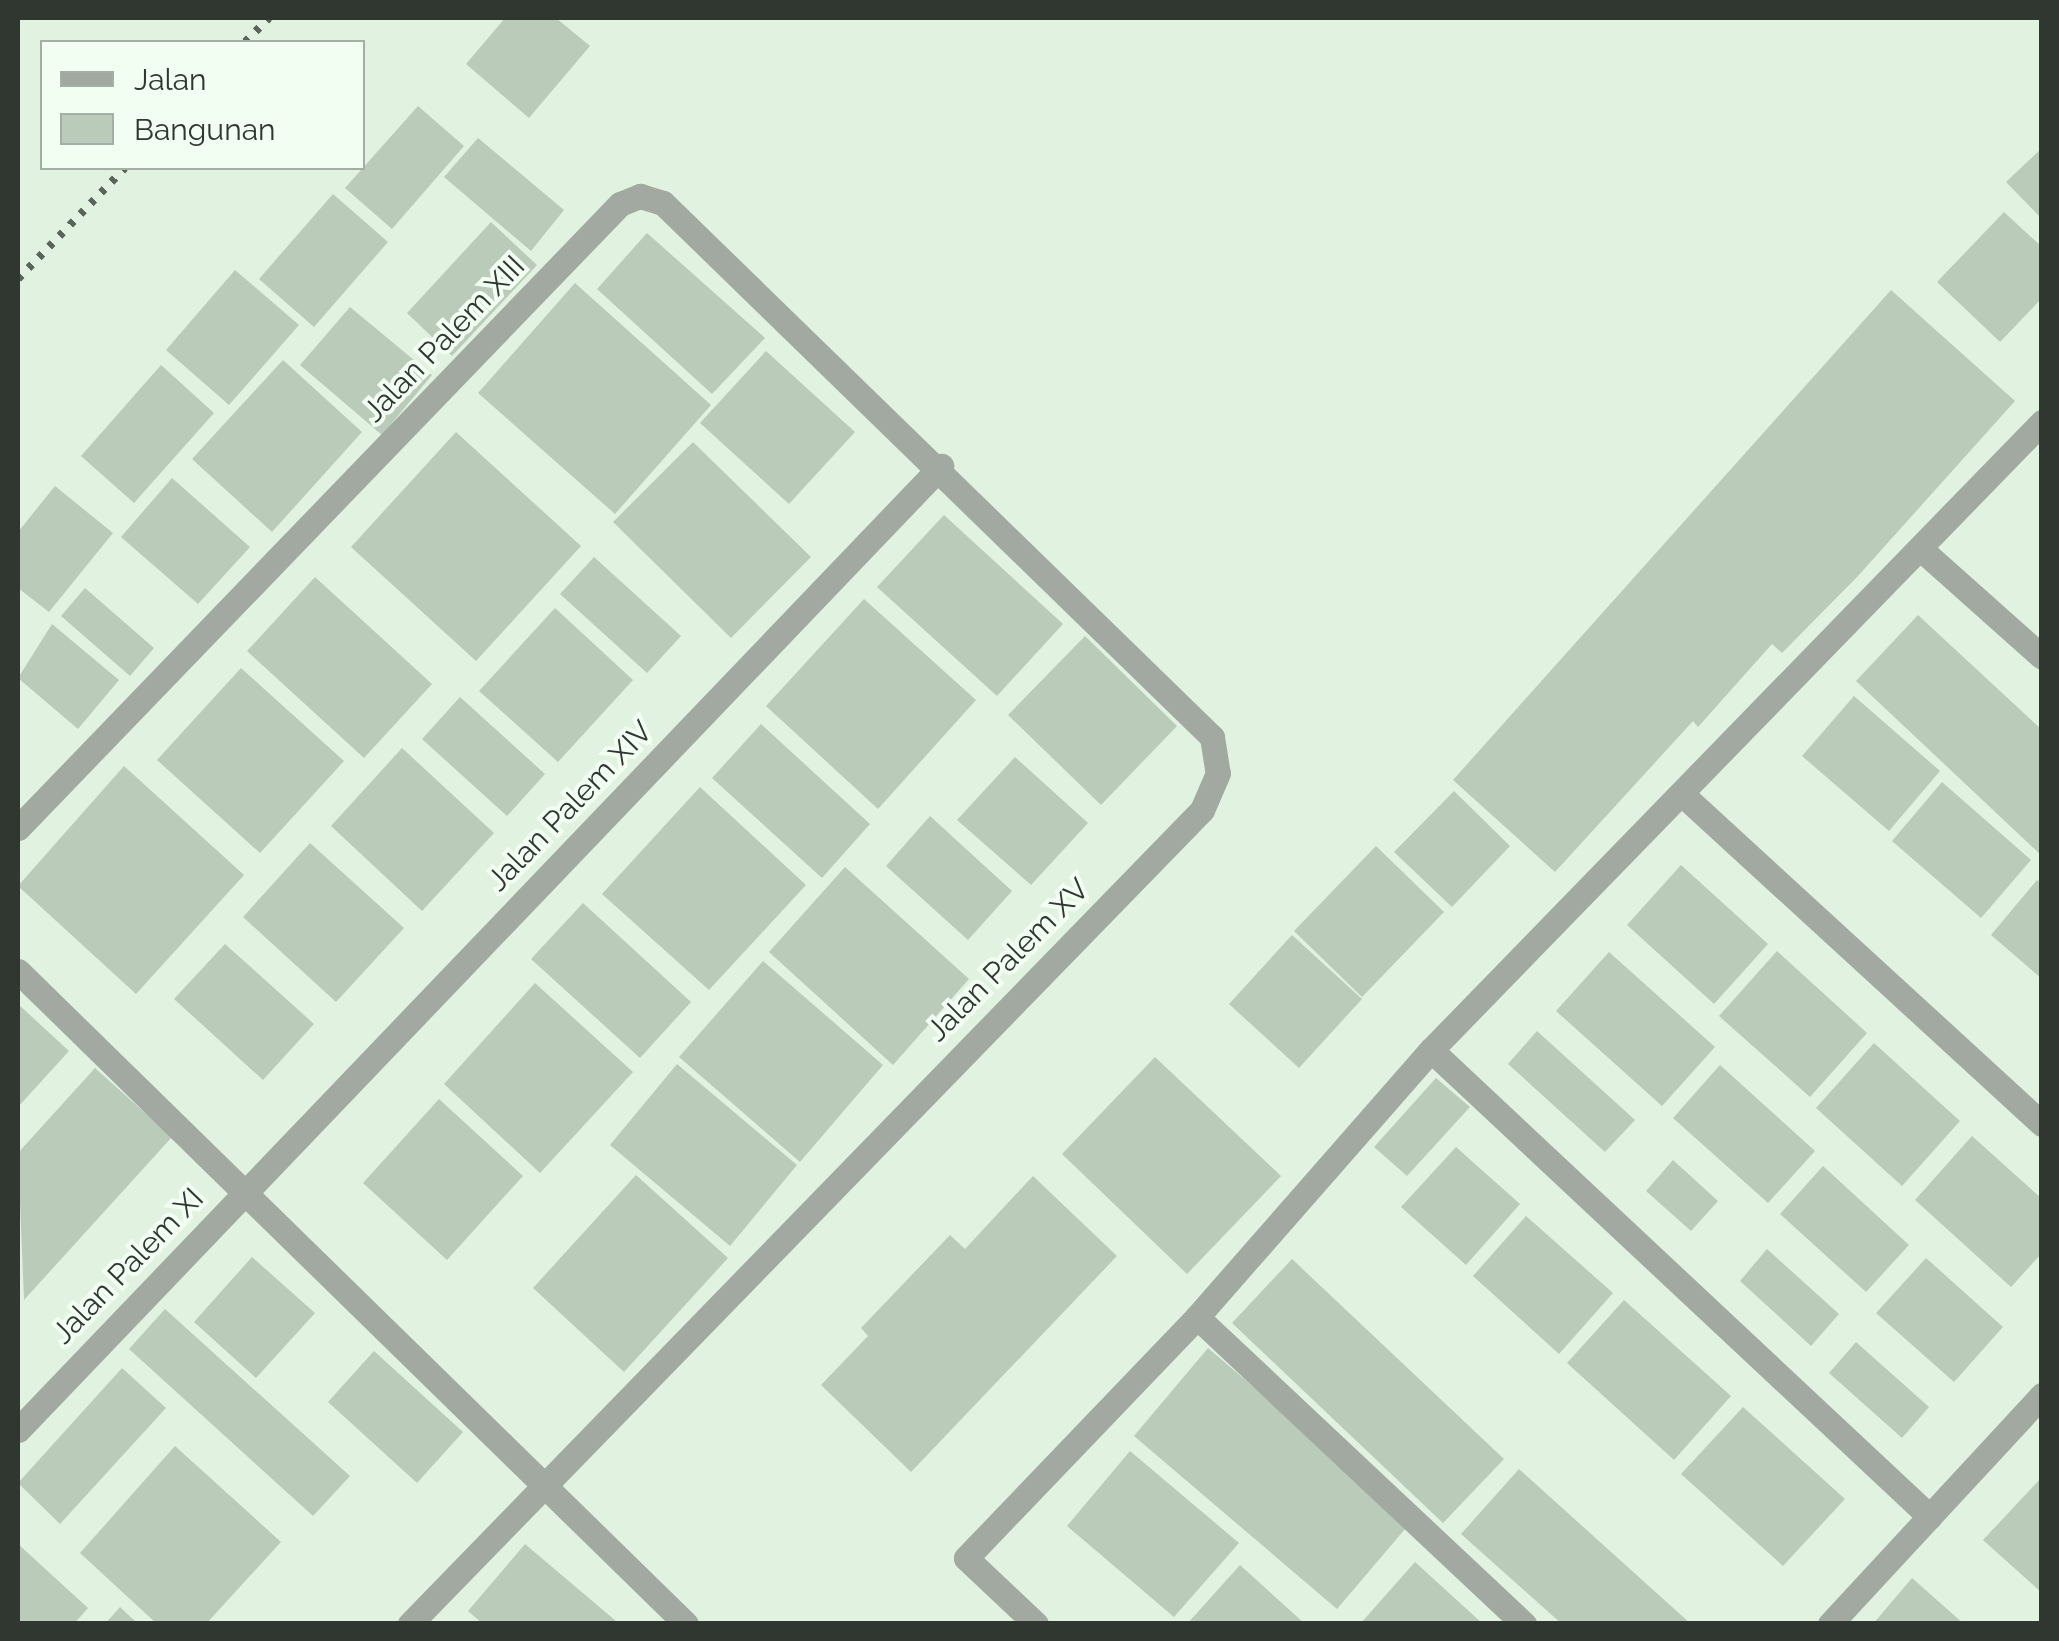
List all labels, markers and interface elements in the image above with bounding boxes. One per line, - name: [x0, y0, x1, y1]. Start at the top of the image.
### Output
- legend: [40, 40, 365, 170]
- text: Jalan: [134, 62, 207, 97]
- text: Bangunan: [134, 112, 276, 147]
- street label: Jalan Palem XIII: [356, 248, 532, 430]
- street label: Jalan Palem XIV: [480, 713, 660, 899]
- street label: Jalan Palem XV: [919, 871, 1097, 1049]
- street label: Jalan Palem XI: [45, 1181, 211, 1351]

